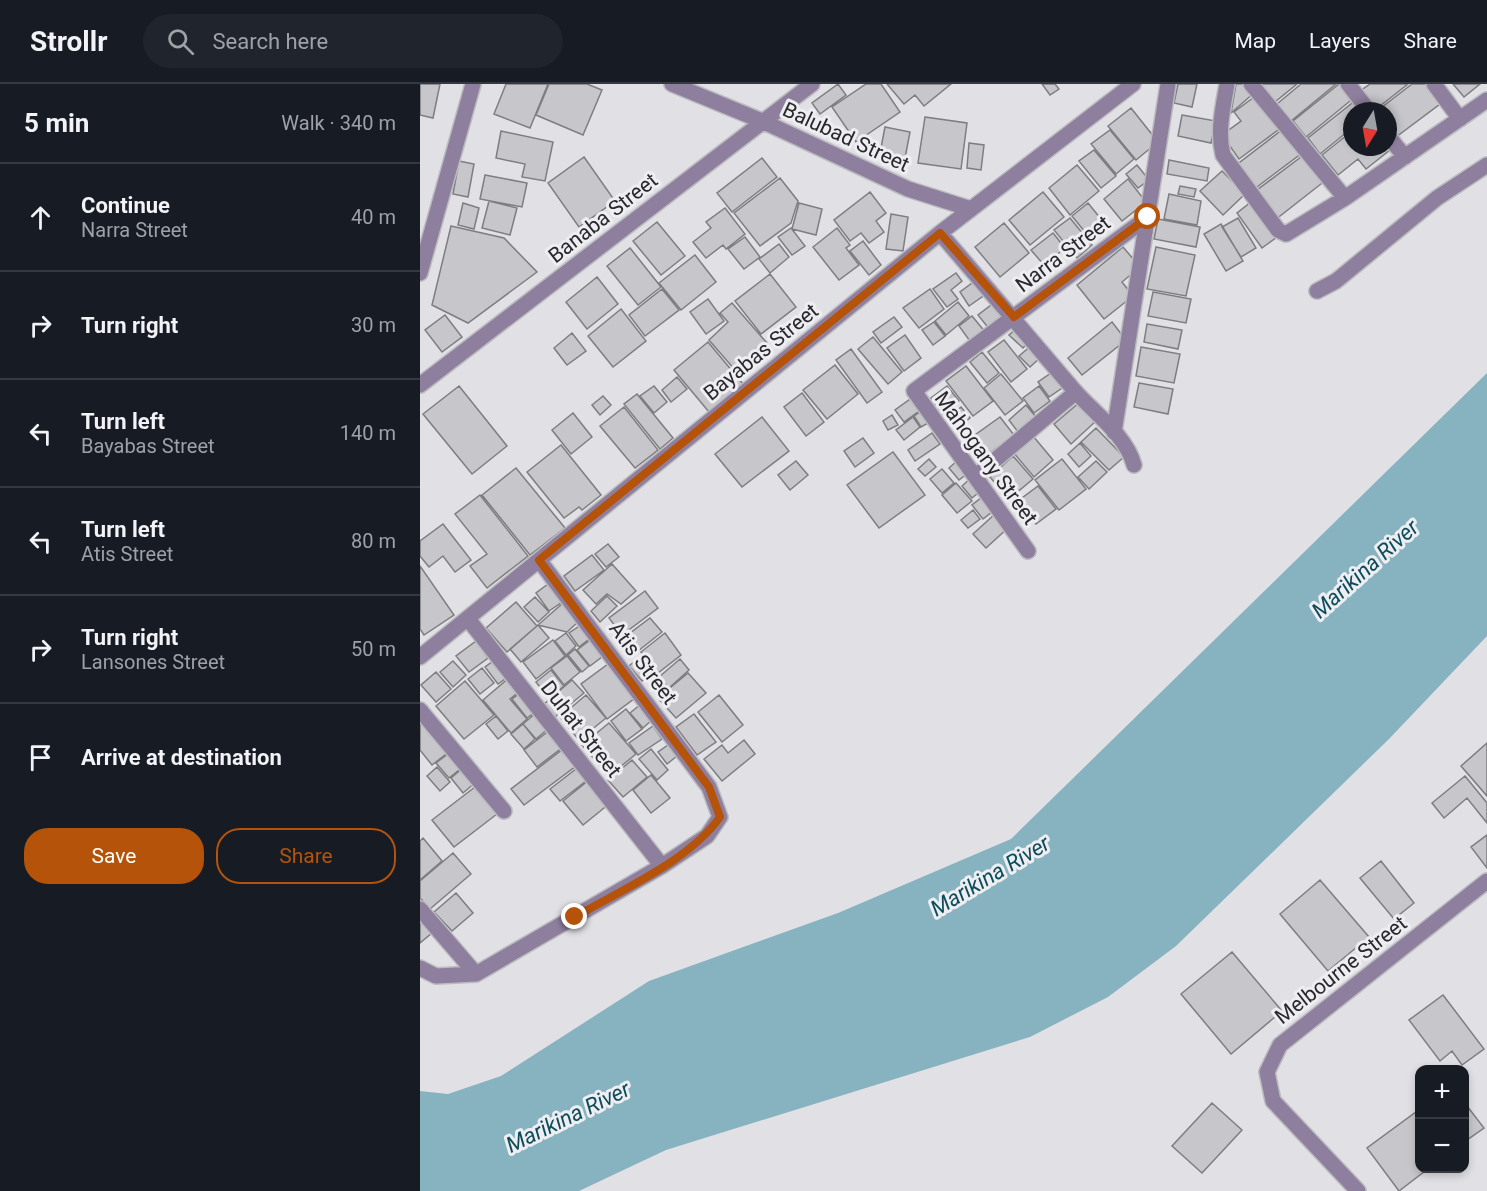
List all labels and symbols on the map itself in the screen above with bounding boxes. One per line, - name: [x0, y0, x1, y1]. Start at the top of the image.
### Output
- street label: Balubad Street: [779, 97, 913, 177]
- north arrow: [1343, 102, 1397, 156]
- street label: Banaba Street: [544, 168, 662, 268]
- route start: [1134, 203, 1160, 229]
- street label: Narra Street: [1011, 211, 1115, 297]
- street label: Bayabas Street: [699, 298, 823, 405]
- street label: Mahogany Street: [930, 387, 1042, 529]
- water label: Marikina River: [1307, 514, 1424, 623]
- street label: Atis Street: [604, 617, 682, 709]
- street label: Duhat Street: [536, 676, 626, 782]
- water label: Marikina River: [926, 830, 1055, 921]
- route end: [561, 903, 587, 929]
- street label: Melbourne Street: [1270, 911, 1412, 1029]
- water label: Marikina River: [502, 1076, 635, 1158]

